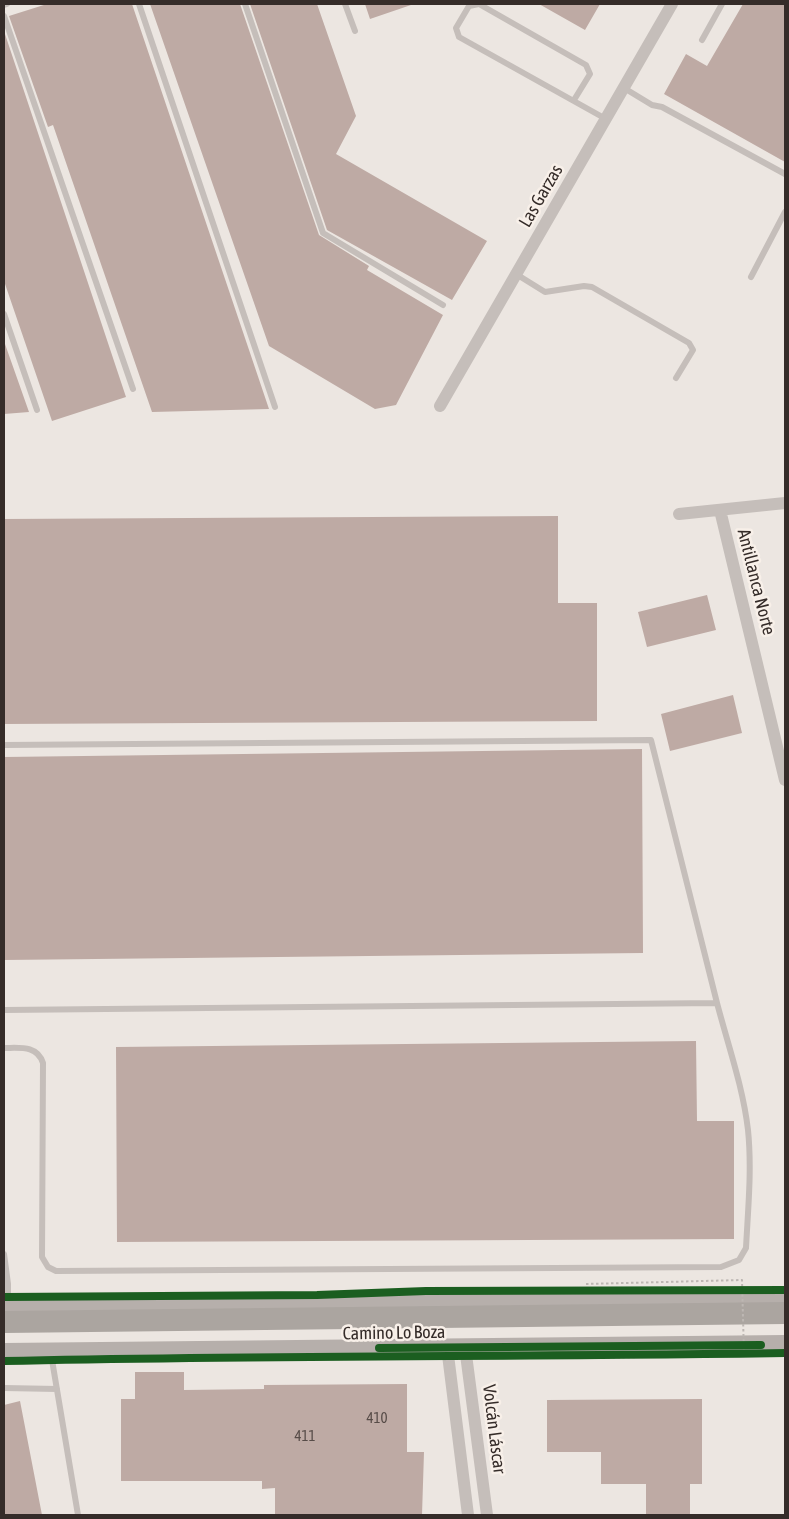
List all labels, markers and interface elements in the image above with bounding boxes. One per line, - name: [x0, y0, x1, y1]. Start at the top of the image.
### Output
- street label: Las Garzas: [515, 161, 567, 231]
- street label: Antillanca Norte: [732, 527, 780, 637]
- street label: Camino Lo Boza: [342, 1321, 446, 1345]
- street label: Volcán Láscar: [478, 1383, 510, 1475]
- house number: 410: [366, 1409, 388, 1427]
- house number: 411: [294, 1427, 316, 1445]

